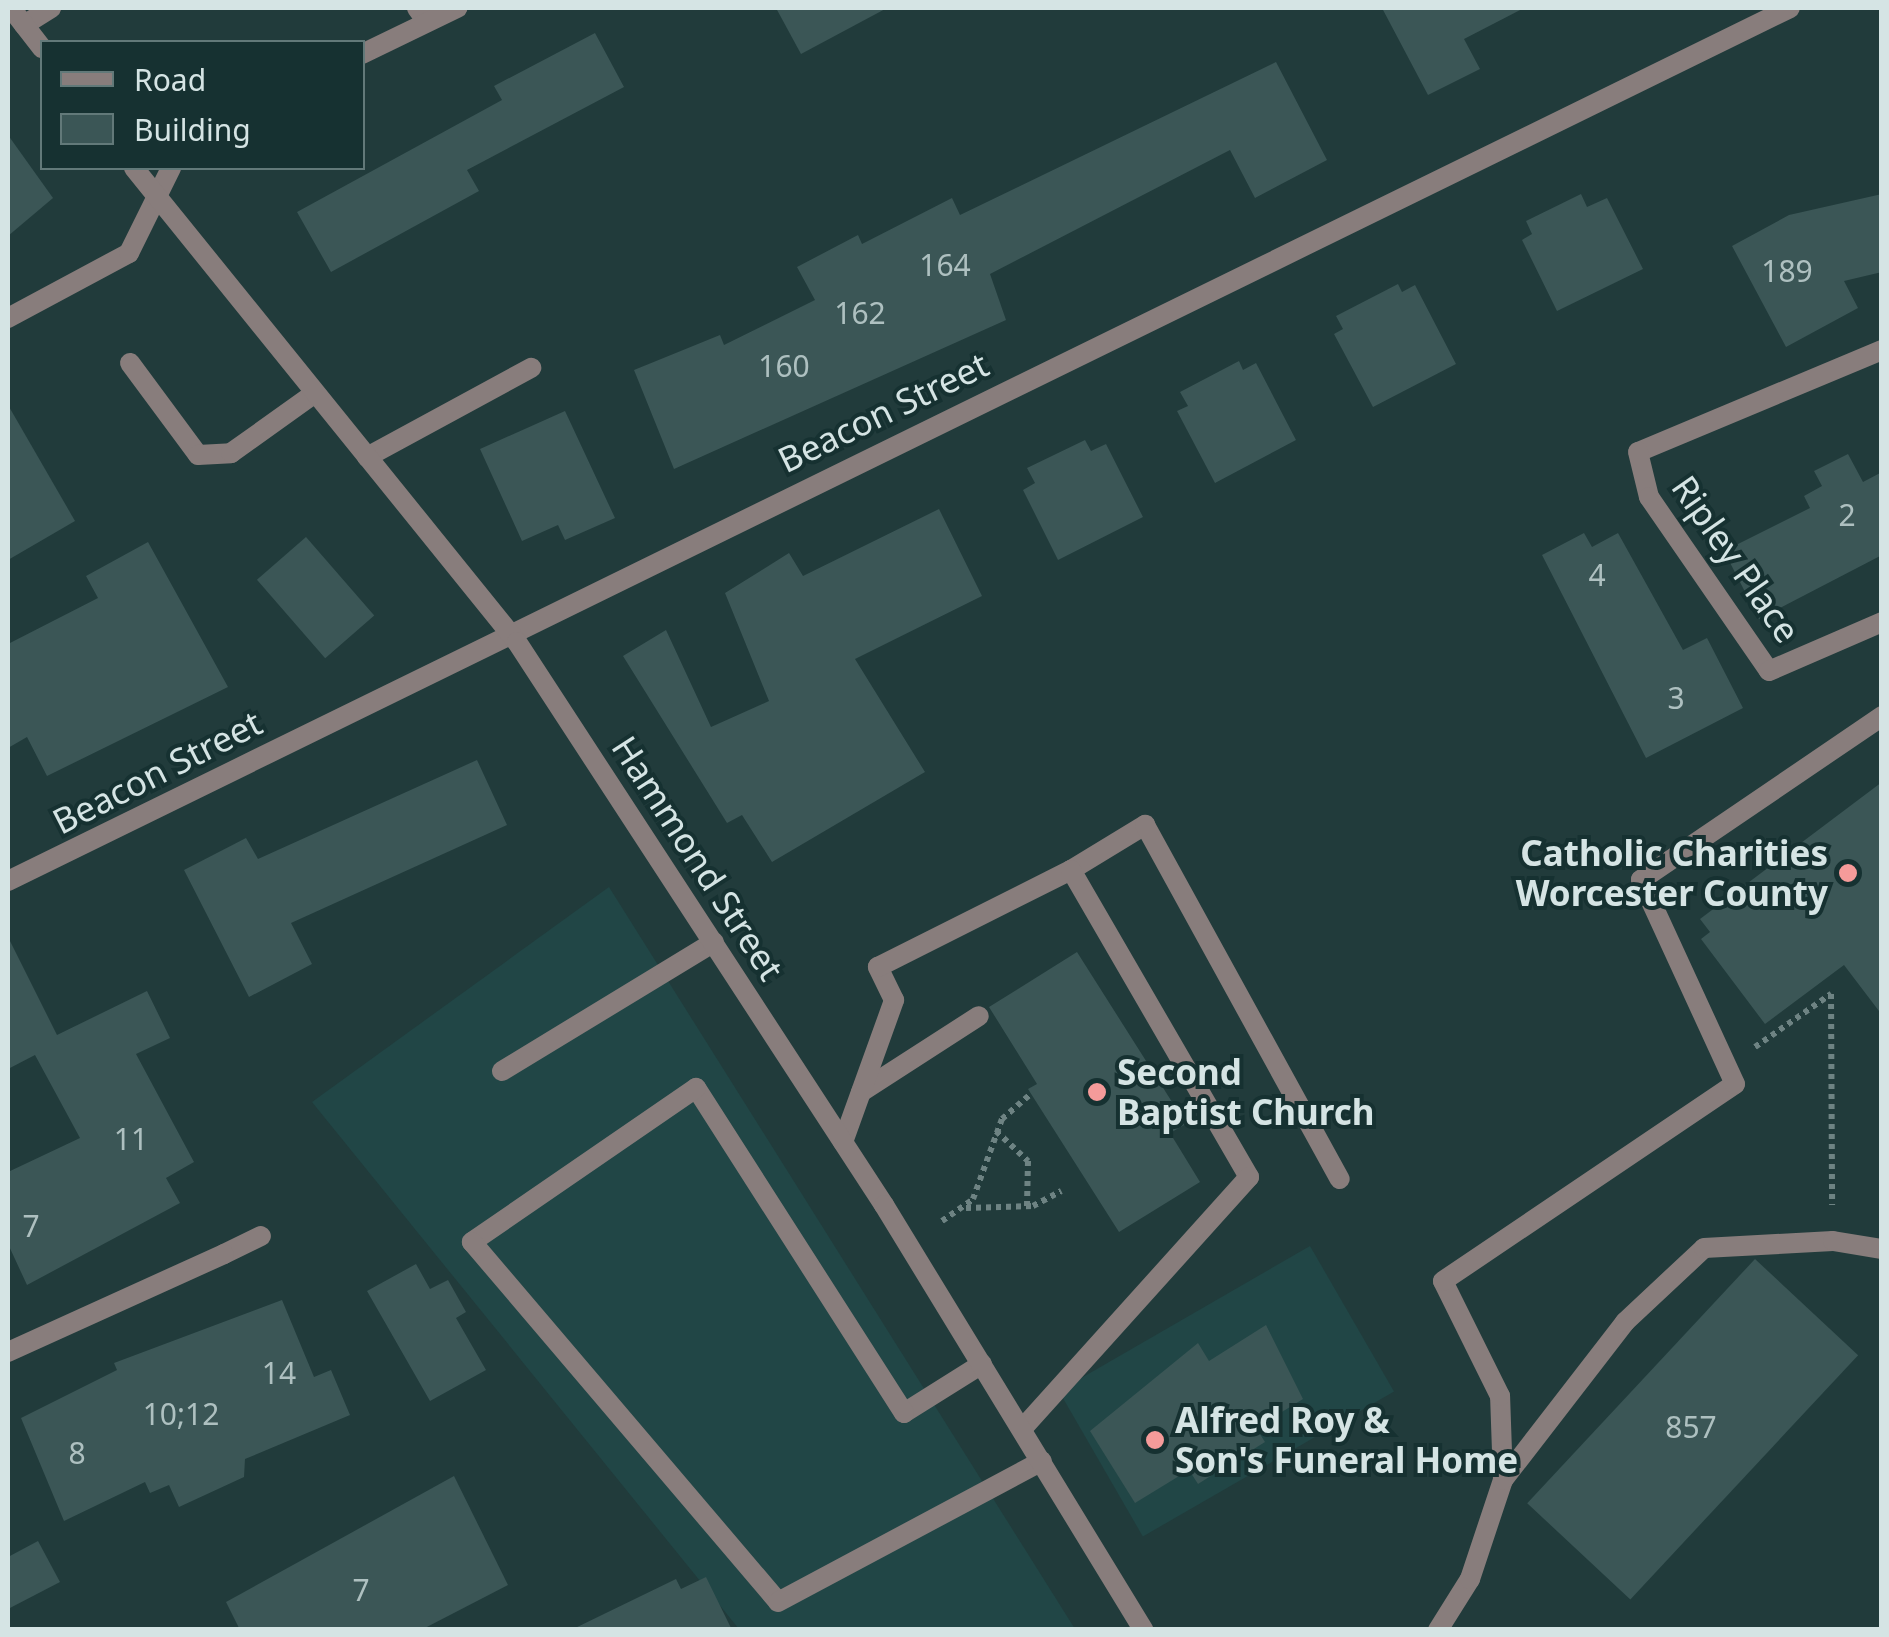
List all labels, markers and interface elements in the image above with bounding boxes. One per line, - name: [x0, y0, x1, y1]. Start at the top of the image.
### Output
- legend: [40, 40, 365, 170]
- text: Road: [134, 59, 206, 100]
- text: Building: [134, 109, 251, 150]
- house number: 164: [919, 247, 971, 283]
- house number: 189: [1761, 253, 1813, 289]
- house number: 162: [834, 295, 886, 331]
- street label: Beacon Street: [771, 343, 995, 481]
- house number: 160: [758, 348, 810, 384]
- street label: Ripley Place: [1663, 468, 1809, 650]
- house number: 2: [1838, 497, 1856, 533]
- house number: 4: [1588, 557, 1606, 593]
- house number: 3: [1667, 680, 1685, 716]
- street label: Beacon Street: [46, 701, 268, 843]
- street label: Hammond Street: [604, 728, 792, 988]
- place label: Catholic Charities Worcester County: [1516, 832, 1828, 914]
- marker: Catholic Charities Worcester County: [1837, 862, 1859, 884]
- place label: Second Baptist Church: [1117, 1051, 1375, 1133]
- marker: Second Baptist Church: [1086, 1081, 1108, 1103]
- house number: 11: [114, 1121, 148, 1157]
- house number: 7: [22, 1208, 40, 1244]
- house number: 14: [262, 1355, 296, 1391]
- house number: 10;12: [143, 1396, 219, 1432]
- place label: Alfred Roy & Son's Funeral Home: [1175, 1399, 1518, 1481]
- house number: 857: [1665, 1409, 1717, 1445]
- marker: Alfred Roy & Son's Funeral Home: [1144, 1429, 1166, 1451]
- house number: 8: [68, 1435, 86, 1471]
- house number: 7: [352, 1572, 370, 1608]

